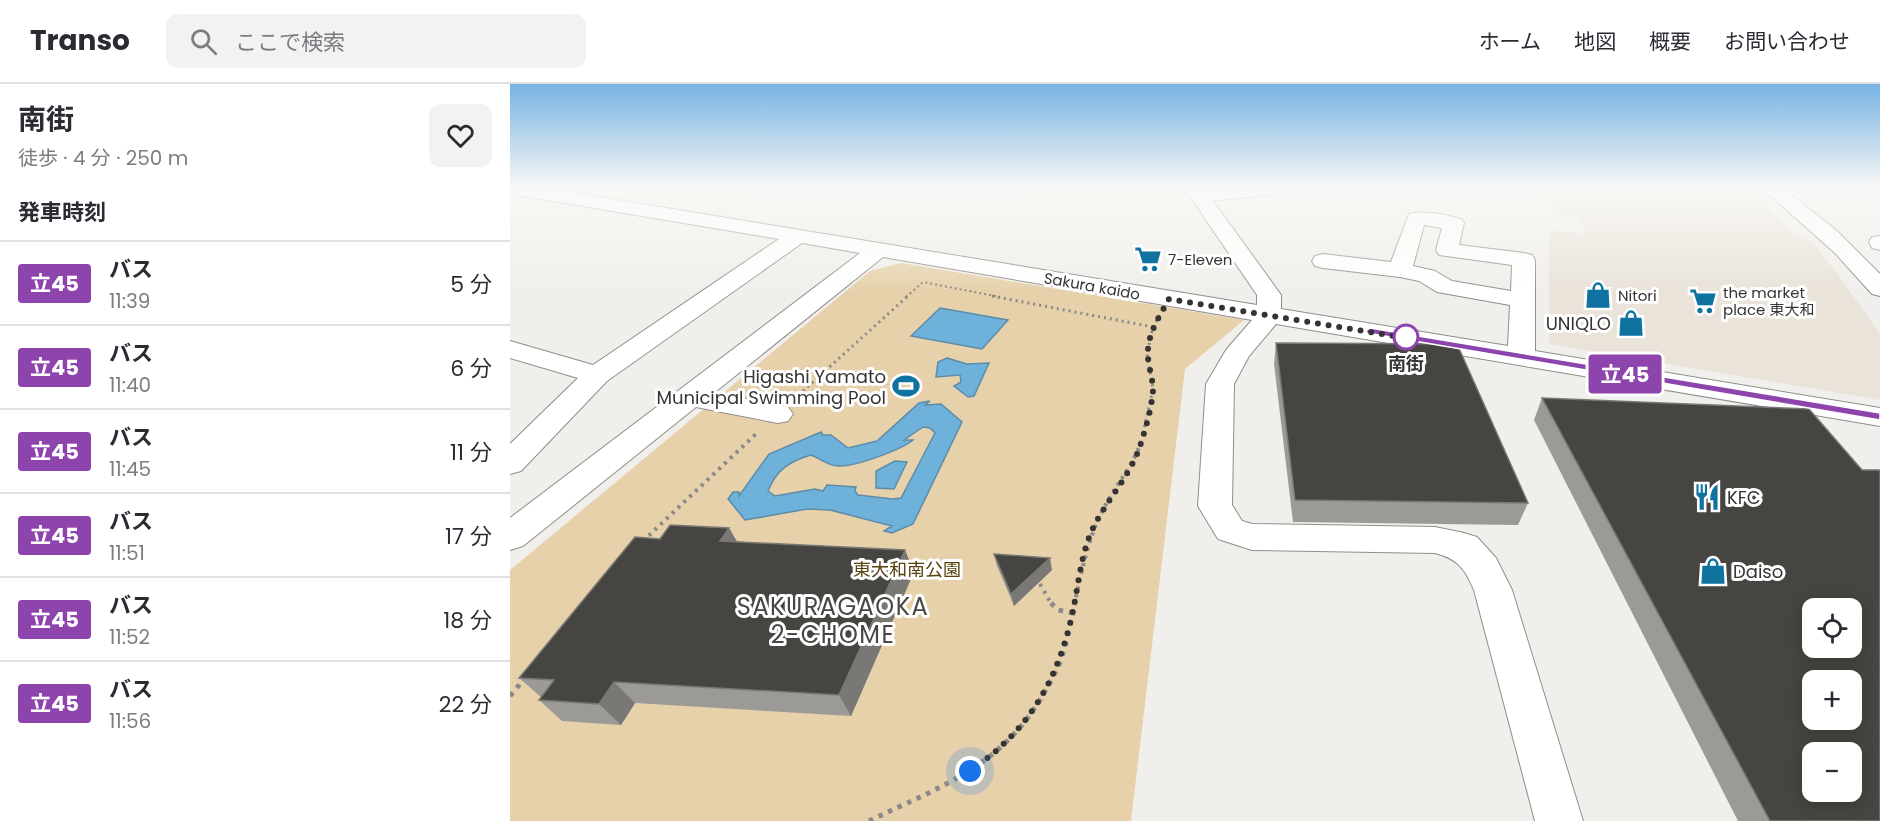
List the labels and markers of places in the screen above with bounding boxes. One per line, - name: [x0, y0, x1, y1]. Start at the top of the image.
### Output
- supermarket icon: 7-Eleven: [1133, 244, 1163, 274]
- place label: 7-Eleven: [1168, 249, 1232, 270]
- shop icon: Nitori: [1583, 280, 1613, 310]
- place label: the market place 東大和: [1723, 282, 1814, 320]
- place label: Nitori: [1618, 285, 1657, 306]
- supermarket icon: the market place 東大和: [1688, 286, 1718, 316]
- shop icon: UNIQLO: [1616, 308, 1646, 338]
- place label: UNIQLO: [1546, 311, 1611, 336]
- marker: 南街: [1393, 324, 1419, 350]
- place label: 南街: [1388, 351, 1424, 376]
- place label: Higashi Yamato Municipal Swimming Pool: [656, 364, 886, 410]
- sports icon: Higashi Yamato Municipal Swimming Pool: [891, 371, 921, 401]
- restaurant icon: KFC: [1692, 482, 1722, 512]
- place label: KFC: [1727, 485, 1761, 510]
- shop icon: Daiso: [1698, 556, 1728, 586]
- place label: Daiso: [1733, 559, 1783, 584]

